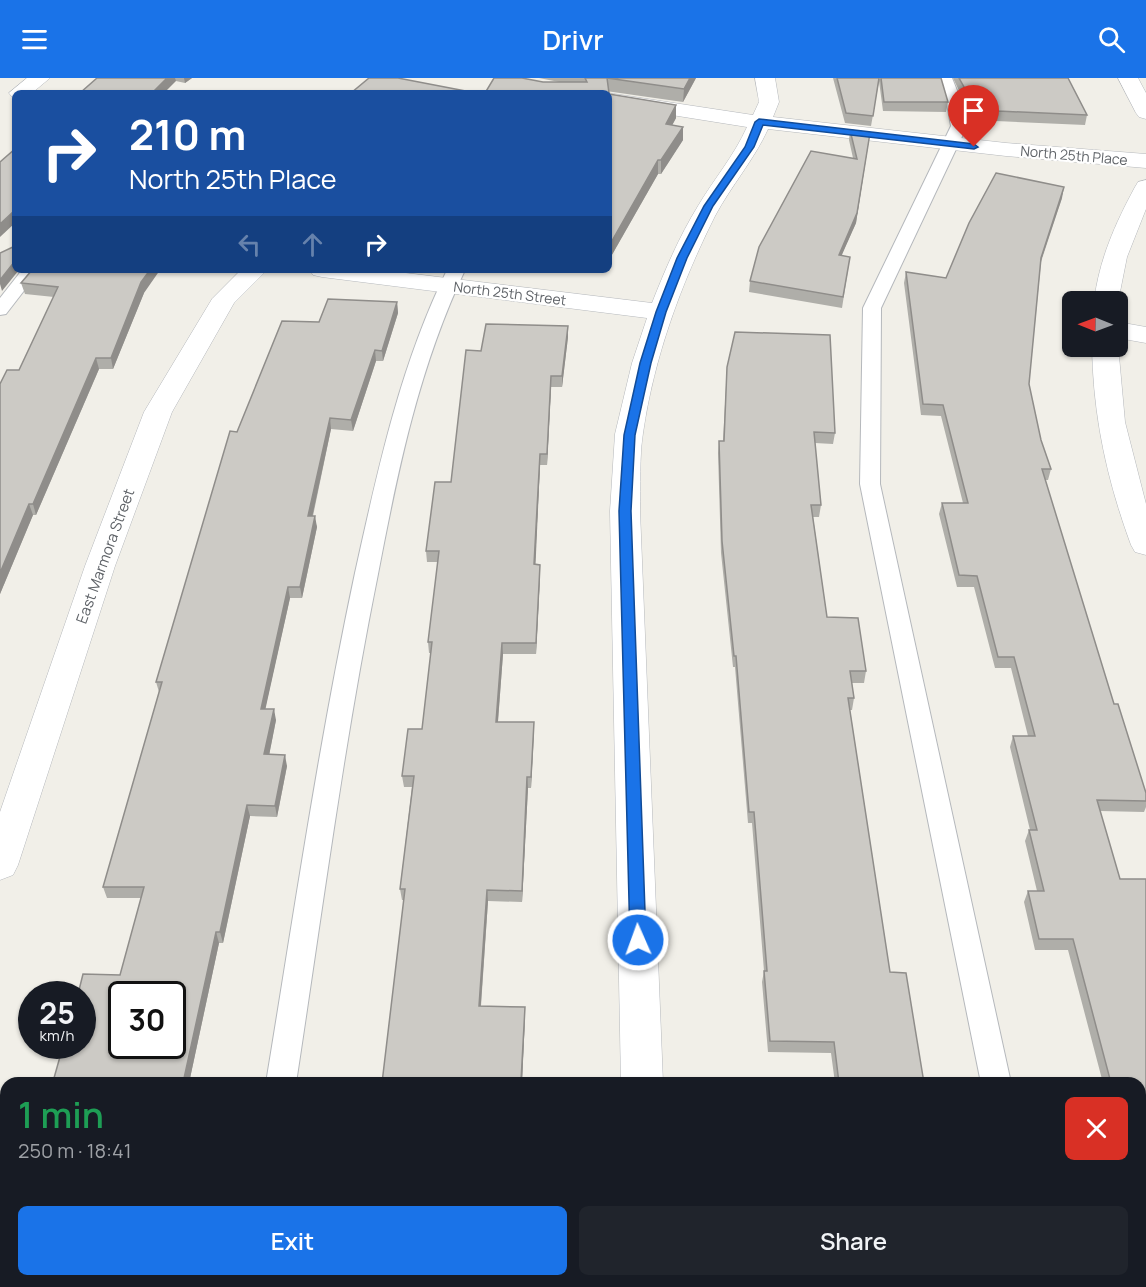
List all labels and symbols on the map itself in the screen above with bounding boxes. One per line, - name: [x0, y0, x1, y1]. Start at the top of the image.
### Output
- pin: [948, 85, 999, 147]
- street label: North 25th Place: [1020, 141, 1128, 169]
- street label: North 25th Street: [452, 277, 568, 309]
- north arrow: [1062, 291, 1128, 357]
- street label: East Marmora Street: [71, 486, 139, 626]
- position arrow: [606, 908, 670, 972]
- speed limit sign: 30: [108, 981, 186, 1059]

